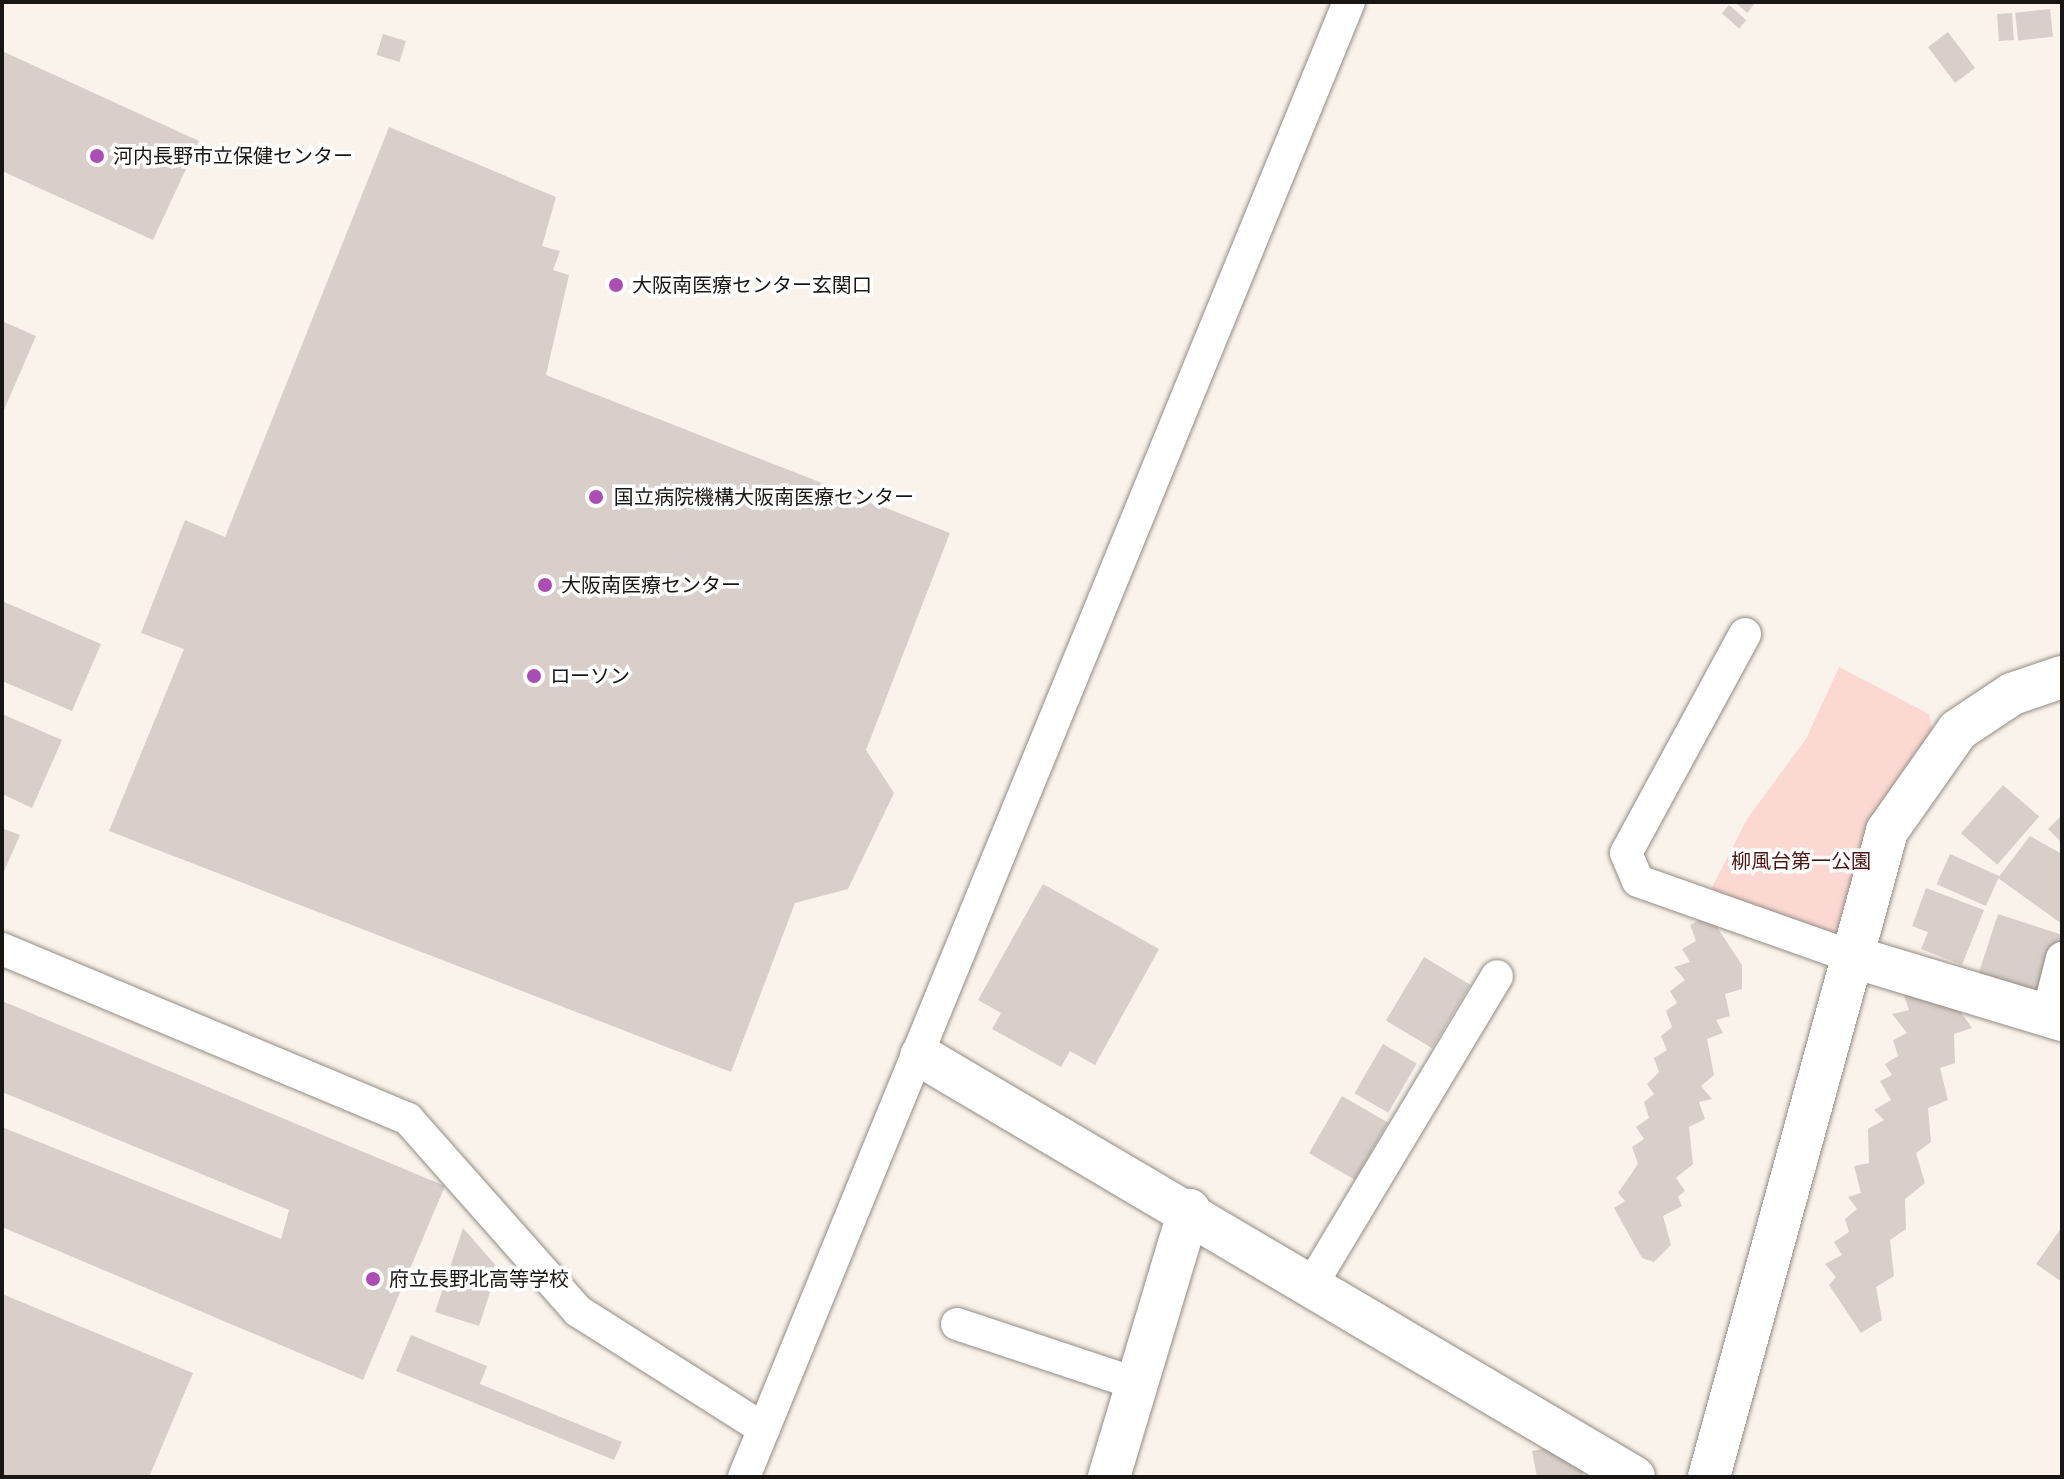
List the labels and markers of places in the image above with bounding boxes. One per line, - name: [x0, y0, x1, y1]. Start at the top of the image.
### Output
- place label: 河内長野市立保健センター: [113, 144, 353, 168]
- marker: 河内長野市立保健センター: [88, 147, 106, 165]
- place label: 大阪南医療センター玄関口: [632, 273, 872, 297]
- marker: 大阪南医療センター玄関口: [607, 276, 625, 294]
- place label: 国立病院機構大阪南医療センター: [614, 485, 914, 509]
- marker: 国立病院機構大阪南医療センター: [585, 486, 607, 508]
- place label: 大阪南医療センター: [561, 573, 741, 597]
- marker: 大阪南医療センター: [536, 576, 554, 594]
- place label: ローソン: [550, 664, 630, 688]
- marker: ローソン: [525, 667, 543, 685]
- place label: 府立長野北高等学校: [389, 1267, 569, 1291]
- marker: 府立長野北高等学校: [364, 1270, 382, 1288]

